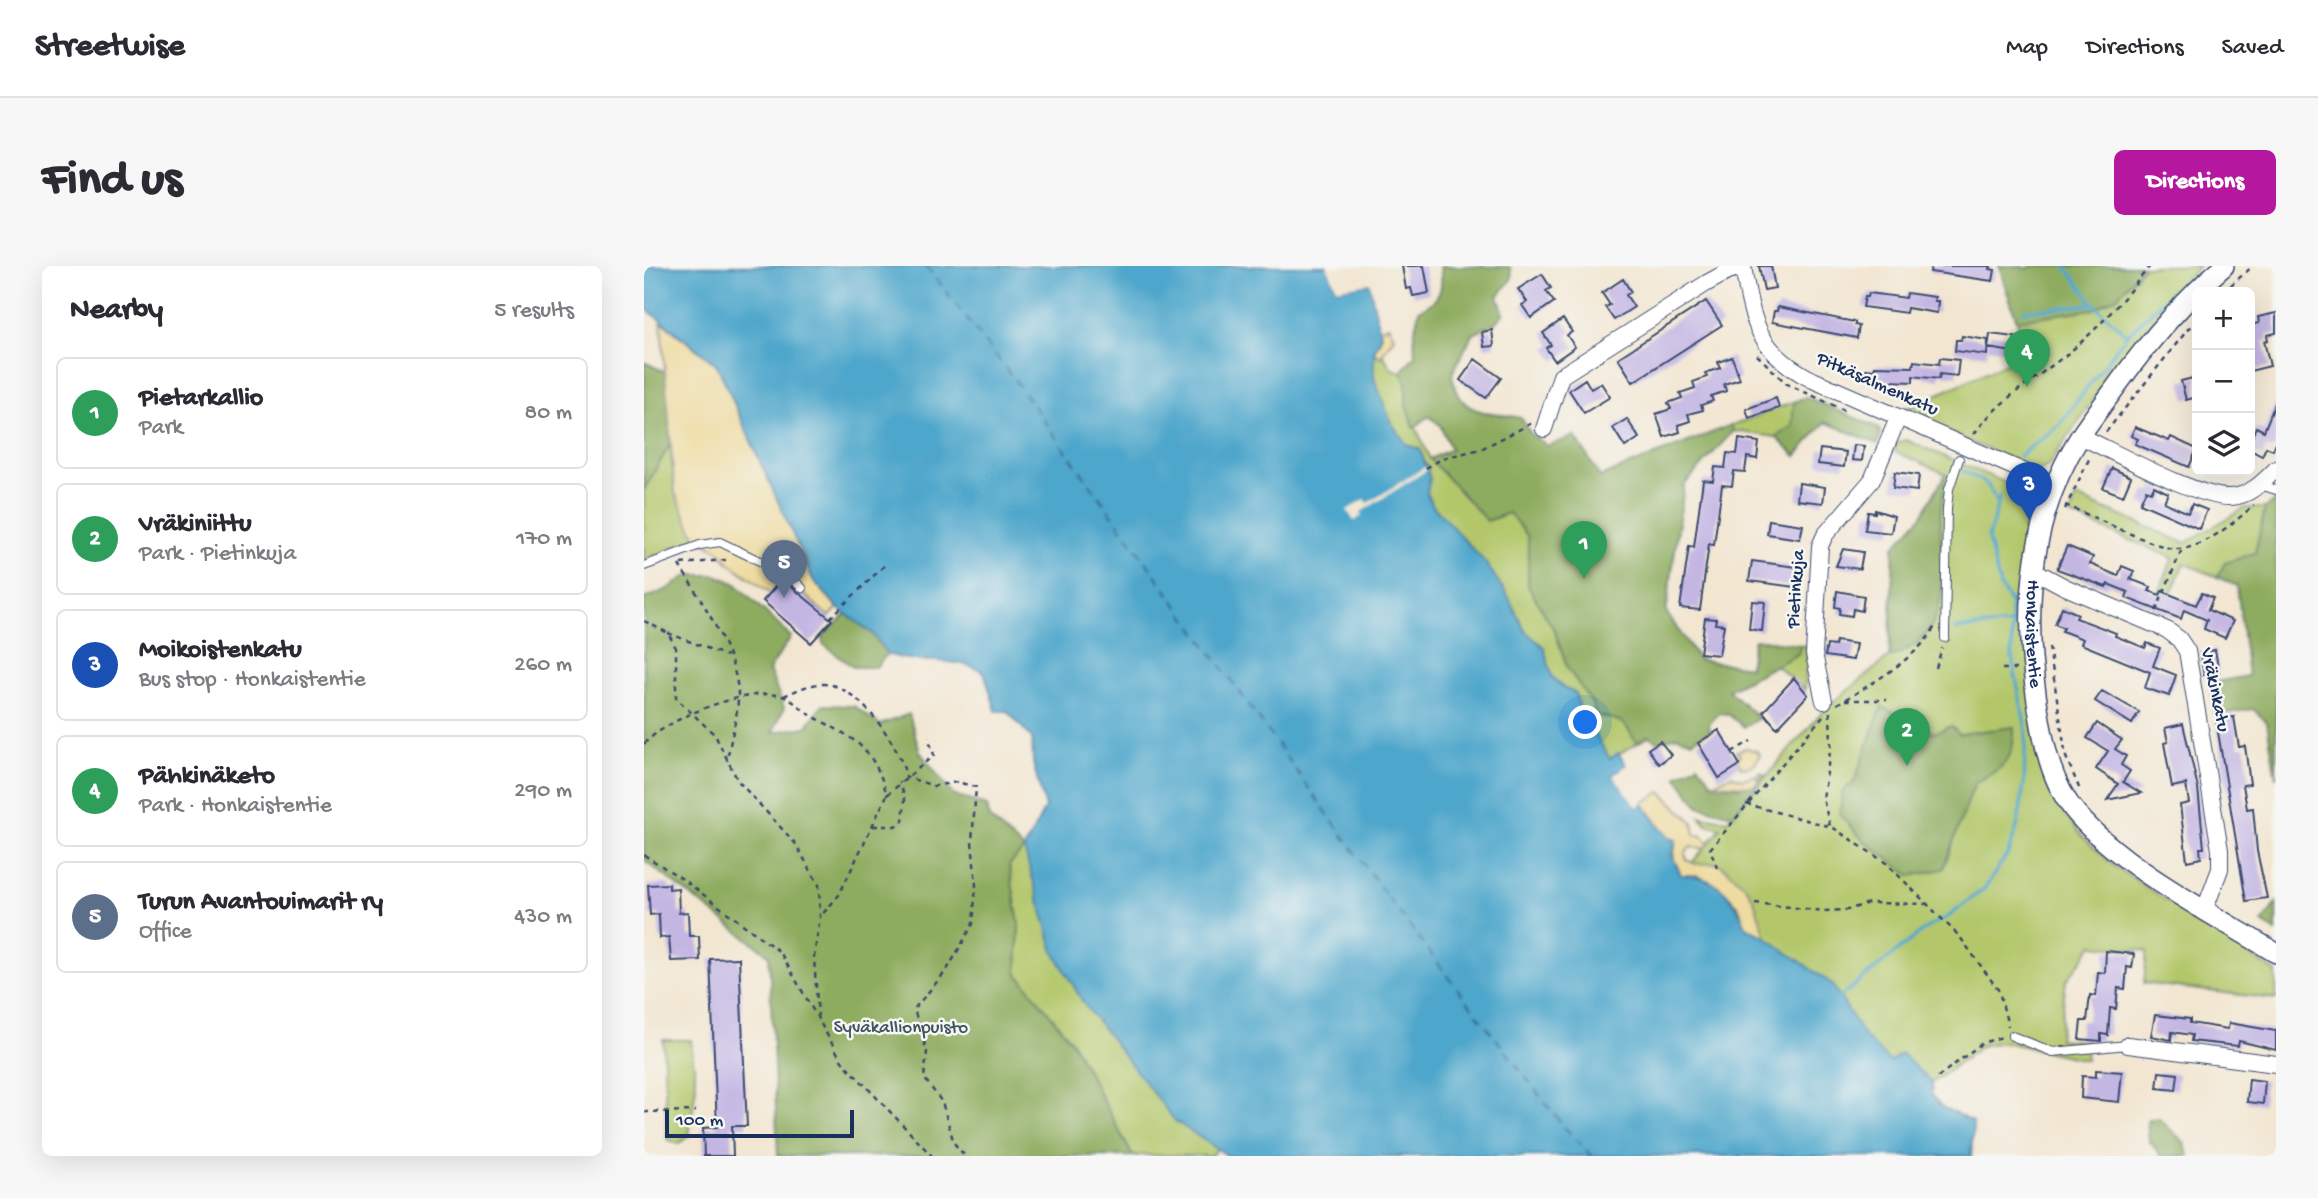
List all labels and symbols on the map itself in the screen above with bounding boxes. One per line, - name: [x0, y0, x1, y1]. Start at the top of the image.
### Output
- pin: 4: [2004, 329, 2050, 387]
- street label: Pitkäsalmenkatu: [1812, 347, 1942, 422]
- pin: 3: [2006, 462, 2052, 520]
- pin: 1: [1561, 521, 1607, 579]
- pin: 5: [761, 540, 807, 598]
- street label: Pietinkuja: [1783, 547, 1811, 630]
- street label: Honkaistentie: [2019, 579, 2047, 689]
- street label: Vräkinkatu: [2194, 645, 2234, 734]
- your location: [1568, 705, 1602, 739]
- pin: 2: [1884, 708, 1930, 766]
- park label: Syväkallionpuisto: [834, 1017, 968, 1040]
- scale bar: [665, 1107, 854, 1139]

